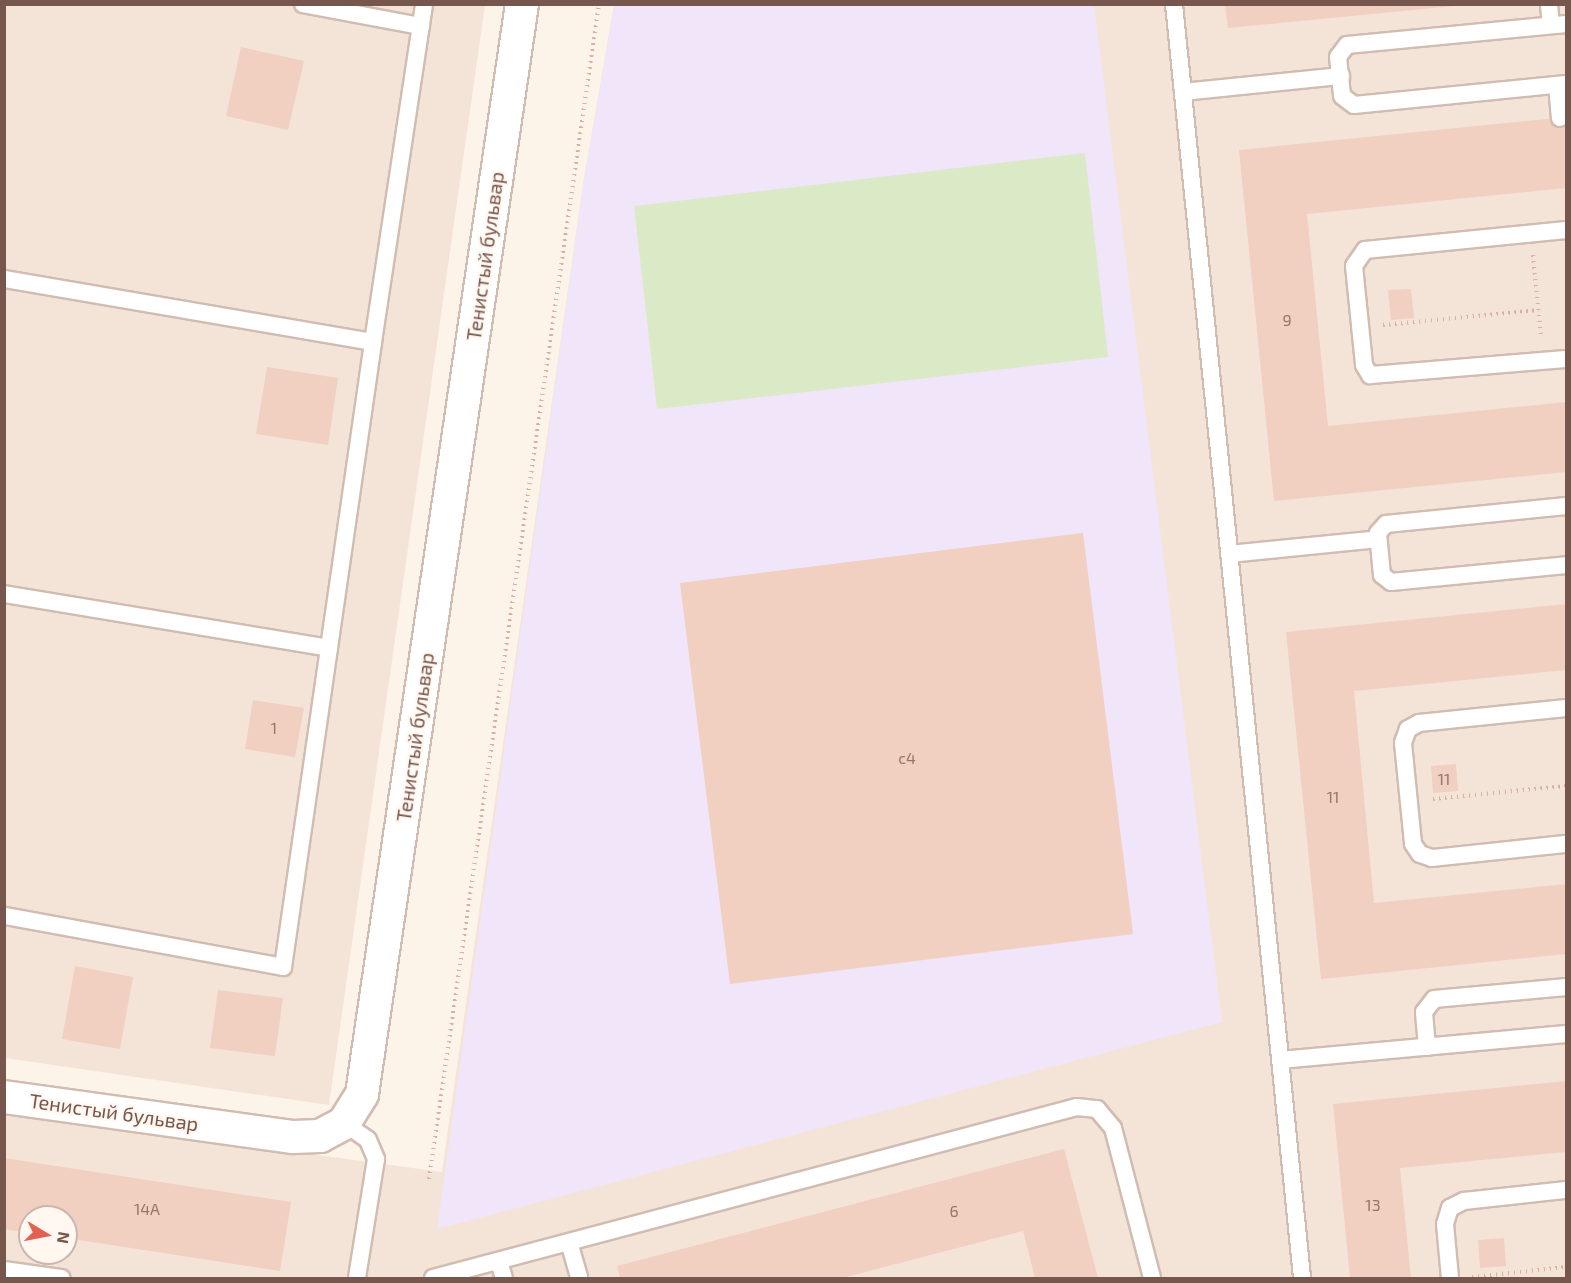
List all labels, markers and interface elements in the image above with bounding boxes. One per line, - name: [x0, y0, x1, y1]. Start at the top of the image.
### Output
- street label: Тенистый бульвар: [461, 170, 509, 342]
- house number: 9: [1282, 310, 1292, 330]
- street label: Тенистый бульвар: [391, 651, 439, 823]
- house number: 1: [271, 718, 277, 738]
- house number: с4: [898, 748, 916, 768]
- house number: 11: [1438, 769, 1450, 789]
- house number: 11: [1327, 787, 1339, 807]
- street label: Тенистый бульвар: [28, 1088, 200, 1136]
- house number: 13: [1365, 1195, 1381, 1215]
- house number: 14А: [134, 1199, 160, 1219]
- house number: 6: [949, 1201, 959, 1221]
- north arrow: [18, 1205, 78, 1265]
- text: N: [54, 1231, 75, 1245]

